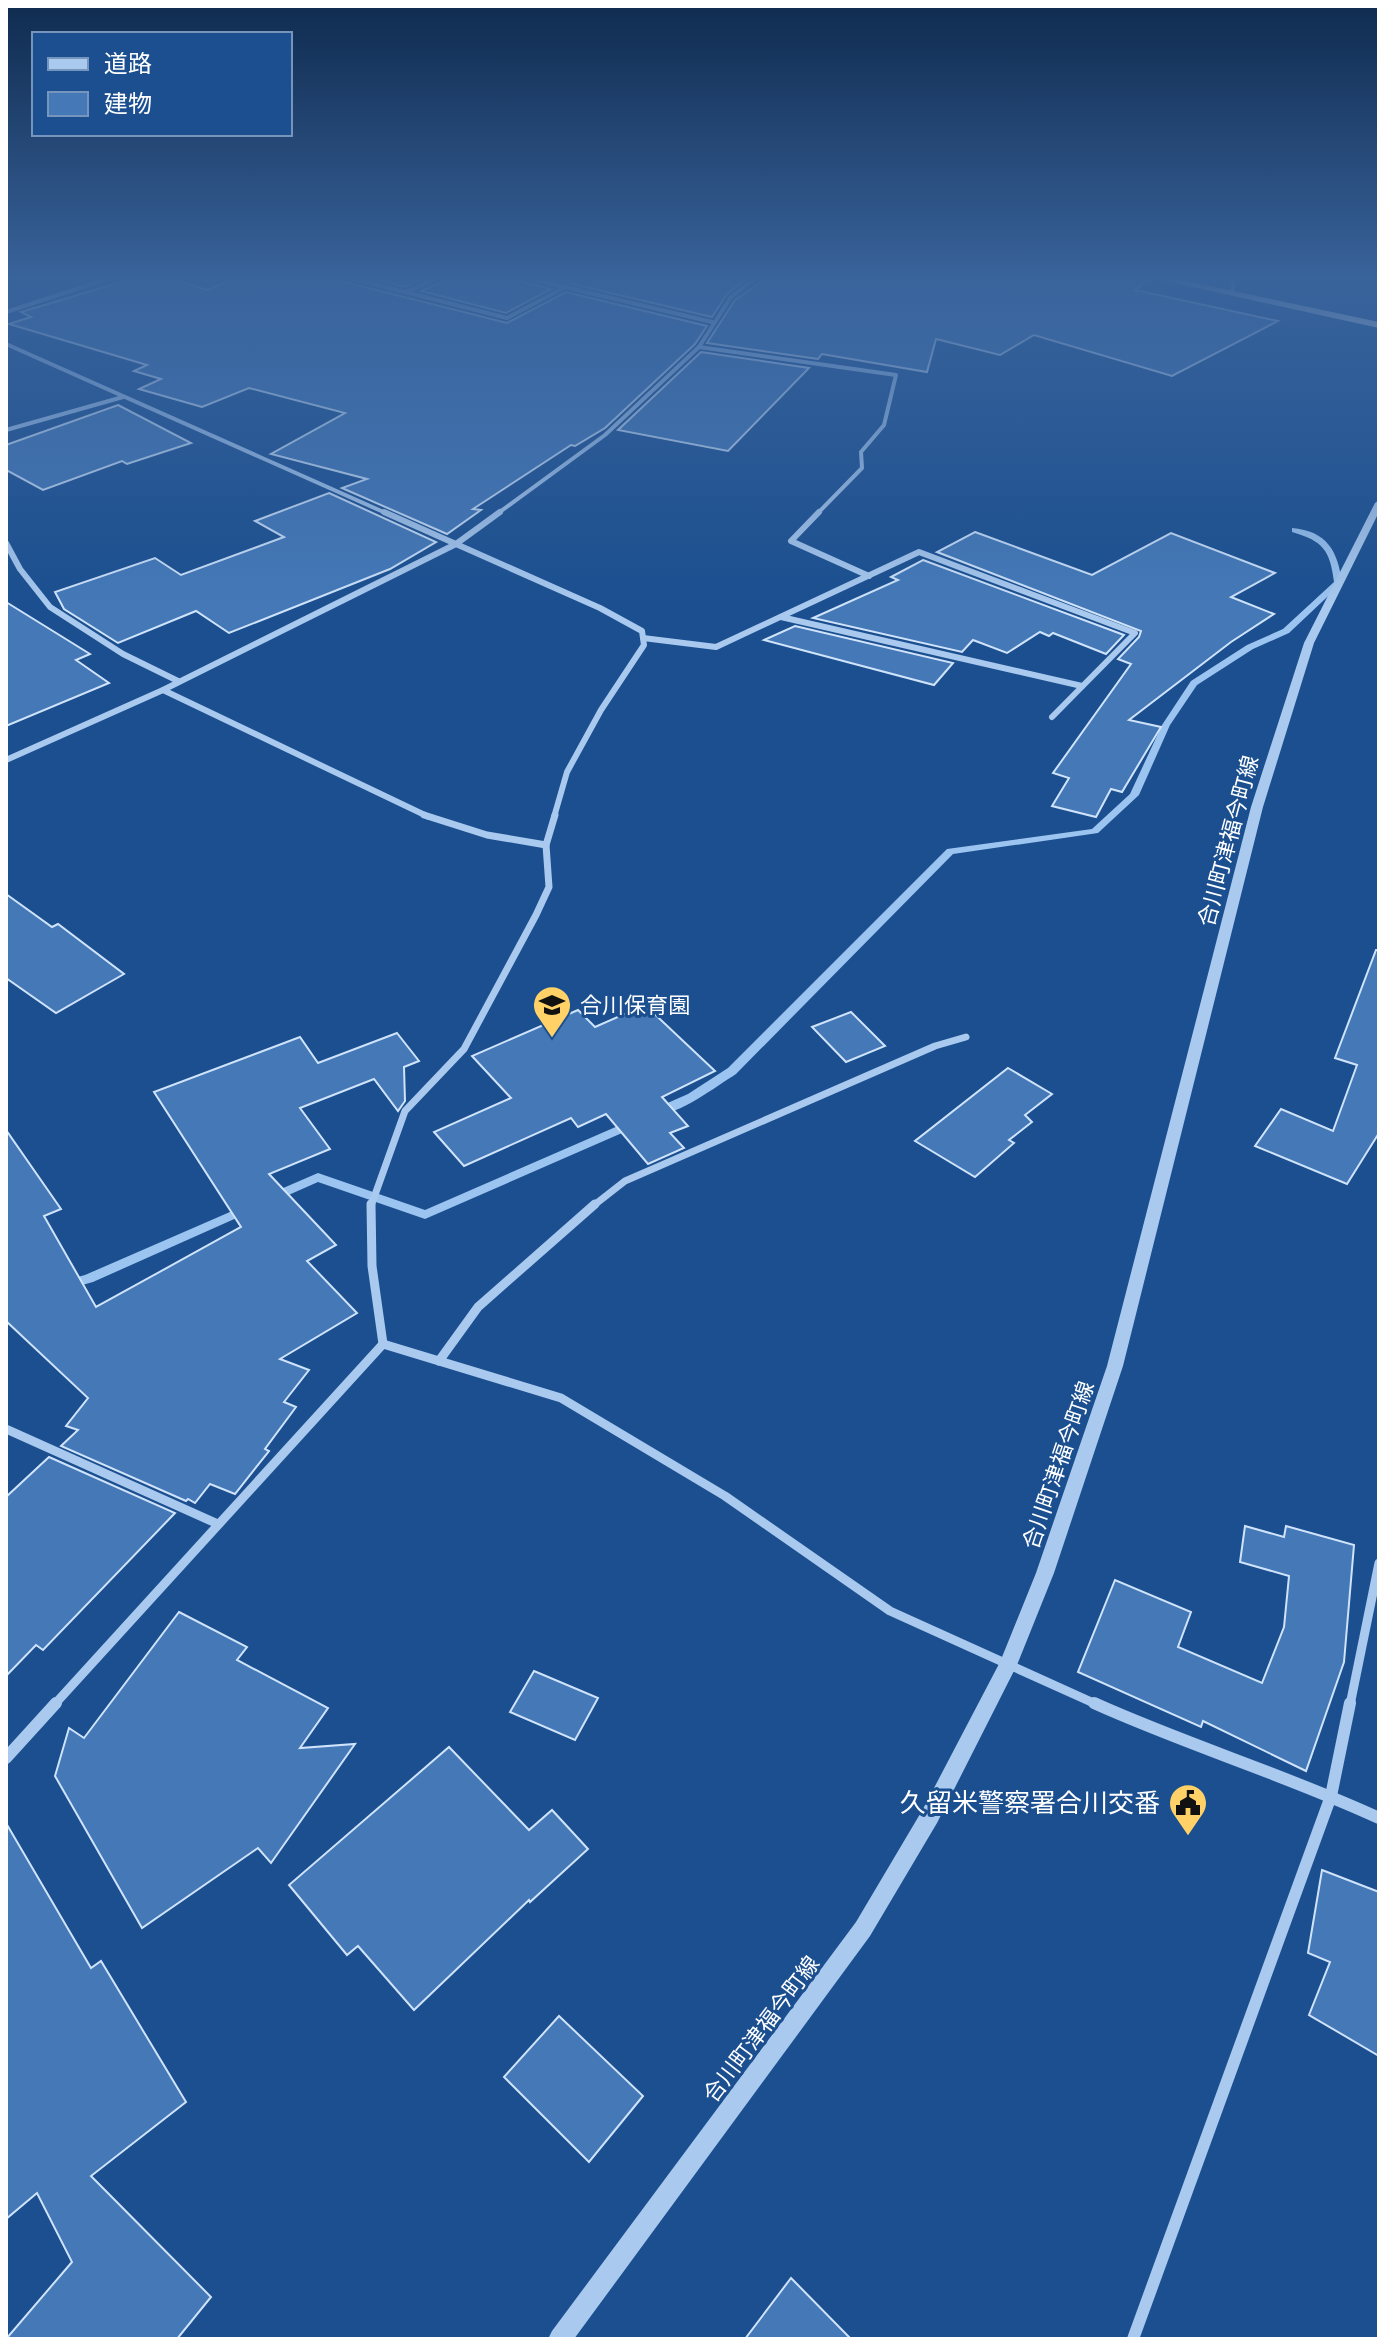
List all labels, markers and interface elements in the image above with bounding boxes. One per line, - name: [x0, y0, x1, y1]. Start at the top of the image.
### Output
- legend: [32, 32, 292, 136]
- text: 道路: [104, 47, 152, 79]
- text: 建物: [104, 87, 152, 119]
- street label: 合川町津福今町線: [1191, 752, 1264, 930]
- school or university icon: 合川保育園: [531, 984, 573, 1039]
- place label: 合川保育園: [580, 990, 690, 1019]
- street label: 合川町津福今町線: [1015, 1377, 1100, 1553]
- public building icon: 久留米警察署合川交番: [1167, 1782, 1209, 1837]
- place label: 久留米警察署合川交番: [900, 1785, 1160, 1819]
- street label: 合川町津福今町線: [696, 1950, 825, 2108]

